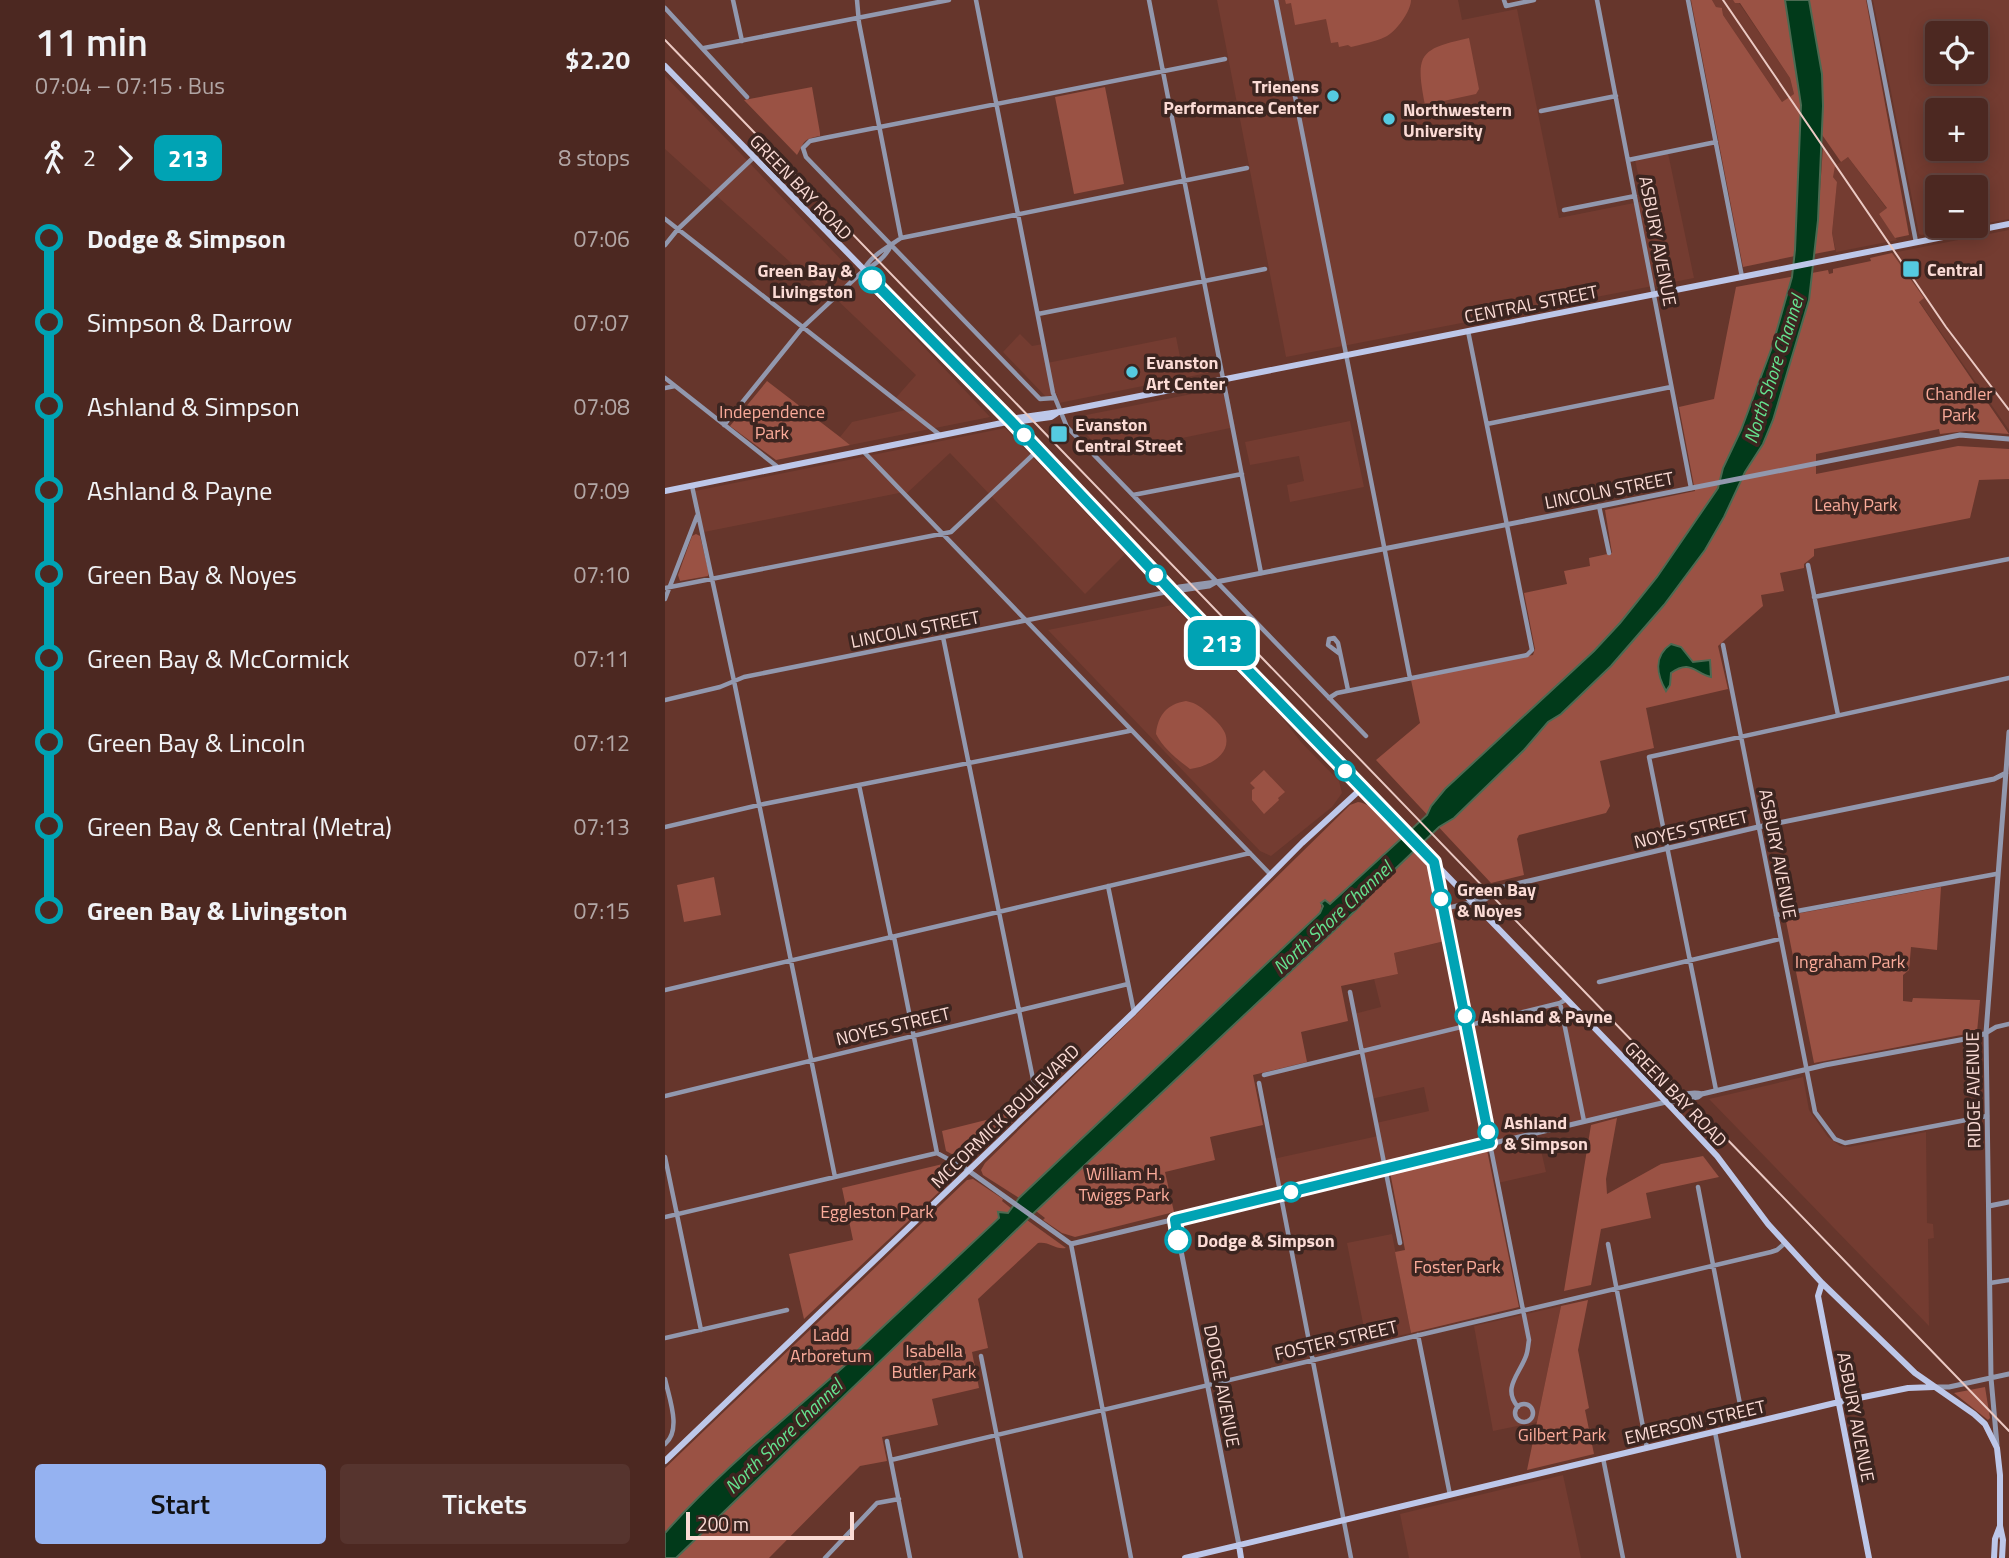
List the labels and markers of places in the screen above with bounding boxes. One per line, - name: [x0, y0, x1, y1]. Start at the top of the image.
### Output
- place label: Trienens Performance Center: [1163, 73, 1319, 121]
- marker: Trienens Performance Center: [1325, 88, 1341, 104]
- place label: Northwestern University: [1403, 96, 1512, 144]
- marker: Northwestern University: [1381, 111, 1397, 127]
- place label: Central: [1927, 256, 1983, 283]
- place label: Green Bay & Livingston: [757, 257, 853, 305]
- marker: Central: [1901, 259, 1921, 279]
- marker: Green Bay & Livingston: [859, 267, 885, 293]
- place label: Evanston Art Center: [1146, 349, 1226, 397]
- marker: Evanston Art Center: [1124, 364, 1140, 380]
- place label: Evanston Central Street: [1075, 411, 1183, 459]
- marker: Evanston Central Street: [1049, 424, 1069, 444]
- unlabelled marker: [1014, 425, 1034, 445]
- unlabelled marker: [1146, 565, 1166, 585]
- unlabelled marker: [1335, 761, 1355, 781]
- place label: Green Bay & Noyes: [1457, 876, 1536, 924]
- marker: Green Bay & Noyes: [1431, 889, 1451, 909]
- place label: Ashland & Payne: [1481, 1003, 1612, 1030]
- marker: Ashland & Payne: [1455, 1006, 1475, 1026]
- place label: Ashland & Simpson: [1504, 1109, 1588, 1157]
- marker: Ashland & Simpson: [1478, 1122, 1498, 1142]
- unlabelled marker: [1281, 1182, 1301, 1202]
- marker: Dodge & Simpson: [1165, 1227, 1191, 1253]
- place label: Dodge & Simpson: [1197, 1227, 1335, 1254]

